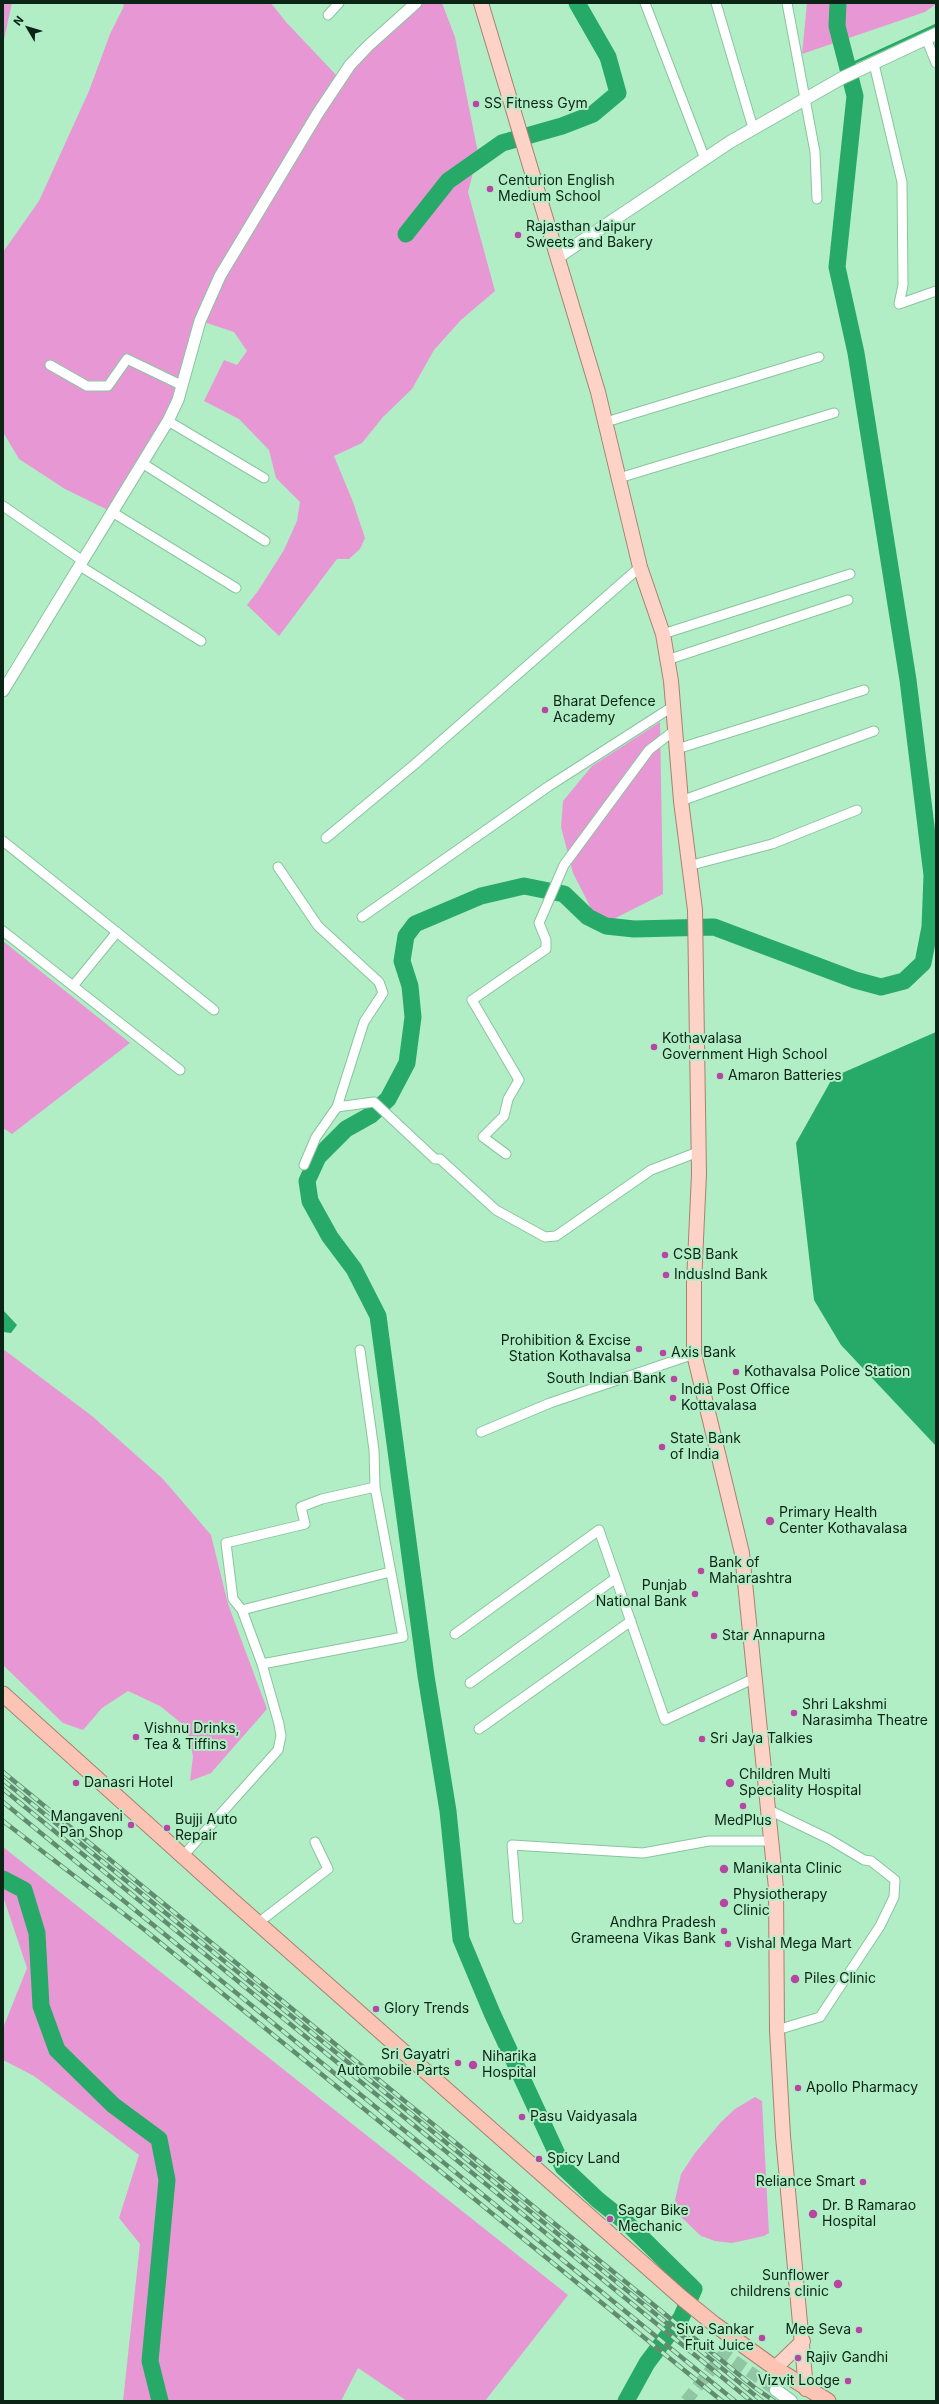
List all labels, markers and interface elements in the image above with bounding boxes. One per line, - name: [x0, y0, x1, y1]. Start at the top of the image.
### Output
- north arrow: [8, 8, 48, 48]
- text: N: [10, 13, 27, 28]
- place label: SS Fitness Gym: [484, 96, 588, 112]
- marker: SS Fitness Gym: [471, 99, 481, 109]
- place label: Centurion English Medium School: [498, 173, 615, 206]
- marker: Centurion English Medium School: [485, 184, 495, 194]
- place label: Rajasthan Jaipur Sweets and Bakery: [526, 219, 653, 252]
- marker: Rajasthan Jaipur Sweets and Bakery: [513, 230, 523, 240]
- place label: Bharat Defence Academy: [553, 694, 656, 726]
- marker: Bharat Defence Academy: [540, 705, 550, 715]
- place label: Kothavalasa Government High School: [662, 1031, 827, 1064]
- marker: Kothavalasa Government High School: [649, 1042, 659, 1052]
- place label: Amaron Batteries: [728, 1068, 842, 1084]
- marker: Amaron Batteries: [715, 1071, 725, 1081]
- place label: CSB Bank: [673, 1247, 738, 1263]
- marker: CSB Bank: [660, 1250, 670, 1260]
- place label: IndusInd Bank: [674, 1267, 768, 1283]
- marker: IndusInd Bank: [661, 1270, 671, 1280]
- place label: Prohibition & Excise Station Kothavalsa: [501, 1333, 631, 1366]
- marker: Prohibition & Excise Station Kothavalsa: [634, 1344, 644, 1354]
- place label: Axis Bank: [671, 1345, 736, 1361]
- marker: Axis Bank: [658, 1348, 668, 1358]
- place label: Kothavalsa Police Station: [744, 1364, 910, 1380]
- marker: Kothavalsa Police Station: [731, 1367, 741, 1377]
- place label: South Indian Bank: [547, 1371, 666, 1387]
- marker: South Indian Bank: [669, 1374, 679, 1384]
- place label: India Post Office Kottavalasa: [681, 1382, 790, 1414]
- marker: India Post Office Kottavalasa: [668, 1393, 678, 1403]
- place label: State Bank of India: [670, 1431, 741, 1464]
- marker: State Bank of India: [657, 1442, 667, 1452]
- place label: Primary Health Center Kothavalasa: [779, 1505, 907, 1538]
- marker: Primary Health Center Kothavalasa: [764, 1515, 776, 1527]
- place label: Bank of Maharashtra: [709, 1555, 792, 1588]
- marker: Bank of Maharashtra: [696, 1566, 706, 1576]
- place label: Punjab National Bank: [596, 1578, 687, 1610]
- marker: Punjab National Bank: [690, 1589, 700, 1599]
- place label: Star Annapurna: [722, 1628, 825, 1644]
- marker: Star Annapurna: [709, 1631, 719, 1641]
- place label: Shri Lakshmi Narasimha Theatre: [802, 1697, 928, 1730]
- marker: Shri Lakshmi Narasimha Theatre: [789, 1708, 799, 1718]
- place label: Vishnu Drinks, Tea & Tiffins: [144, 1721, 240, 1754]
- place label: Sri Jaya Talkies: [710, 1731, 813, 1747]
- marker: Vishnu Drinks, Tea & Tiffins: [131, 1732, 141, 1742]
- marker: Sri Jaya Talkies: [697, 1734, 707, 1744]
- place label: Children Multi Speciality Hospital: [739, 1767, 861, 1800]
- place label: Danasri Hotel: [84, 1775, 173, 1791]
- marker: Children Multi Speciality Hospital: [724, 1777, 736, 1789]
- marker: Danasri Hotel: [71, 1778, 81, 1788]
- marker: MedPlus: [738, 1801, 748, 1811]
- place label: Mangaveni Pan Shop: [51, 1809, 123, 1842]
- place label: Bujji Auto Repair: [175, 1812, 237, 1844]
- place label: MedPlus: [714, 1813, 772, 1829]
- marker: Mangaveni Pan Shop: [126, 1820, 136, 1830]
- marker: Bujji Auto Repair: [162, 1823, 172, 1833]
- place label: Manikanta Clinic: [733, 1861, 842, 1877]
- marker: Manikanta Clinic: [718, 1863, 730, 1875]
- place label: Physiotherapy Clinic: [733, 1887, 827, 1920]
- marker: Physiotherapy Clinic: [718, 1897, 730, 1909]
- place label: Andhra Pradesh Grameena Vikas Bank: [571, 1915, 716, 1948]
- marker: Andhra Pradesh Grameena Vikas Bank: [719, 1926, 729, 1936]
- place label: Vishal Mega Mart: [736, 1936, 852, 1952]
- marker: Vishal Mega Mart: [723, 1939, 733, 1949]
- place label: Piles Clinic: [804, 1971, 876, 1987]
- marker: Piles Clinic: [789, 1973, 801, 1985]
- place label: Glory Trends: [384, 2001, 469, 2017]
- marker: Glory Trends: [371, 2004, 381, 2014]
- place label: Sri Gayatri Automobile Parts: [337, 2047, 450, 2080]
- place label: Niharika Hospital: [482, 2049, 537, 2082]
- marker: Sri Gayatri Automobile Parts: [453, 2058, 463, 2068]
- marker: Niharika Hospital: [467, 2059, 479, 2071]
- place label: Apollo Pharmacy: [806, 2080, 918, 2096]
- marker: Apollo Pharmacy: [793, 2083, 803, 2093]
- place label: Pasu Vaidyasala: [530, 2109, 637, 2125]
- marker: Pasu Vaidyasala: [517, 2112, 527, 2122]
- place label: Spicy Land: [547, 2151, 620, 2167]
- marker: Spicy Land: [534, 2154, 544, 2164]
- place label: Reliance Smart: [756, 2174, 855, 2190]
- marker: Reliance Smart: [858, 2177, 868, 2187]
- place label: Dr. B Ramarao Hospital: [822, 2198, 916, 2230]
- place label: Sagar Bike Mechanic: [618, 2203, 689, 2236]
- marker: Dr. B Ramarao Hospital: [807, 2208, 819, 2220]
- marker: Sagar Bike Mechanic: [605, 2214, 615, 2224]
- place label: Sunflower childrens clinic: [730, 2268, 829, 2300]
- marker: Sunflower childrens clinic: [832, 2278, 844, 2290]
- place label: Siva Sankar Fruit Juice: [676, 2322, 754, 2354]
- place label: Mee Seva: [786, 2322, 851, 2338]
- marker: Mee Seva: [854, 2325, 864, 2335]
- marker: Siva Sankar Fruit Juice: [757, 2333, 767, 2343]
- place label: Rajiv Gandhi: [806, 2350, 888, 2366]
- marker: Rajiv Gandhi: [793, 2353, 803, 2363]
- place label: Vizvit Lodge: [758, 2373, 840, 2389]
- marker: Vizvit Lodge: [843, 2376, 853, 2386]

